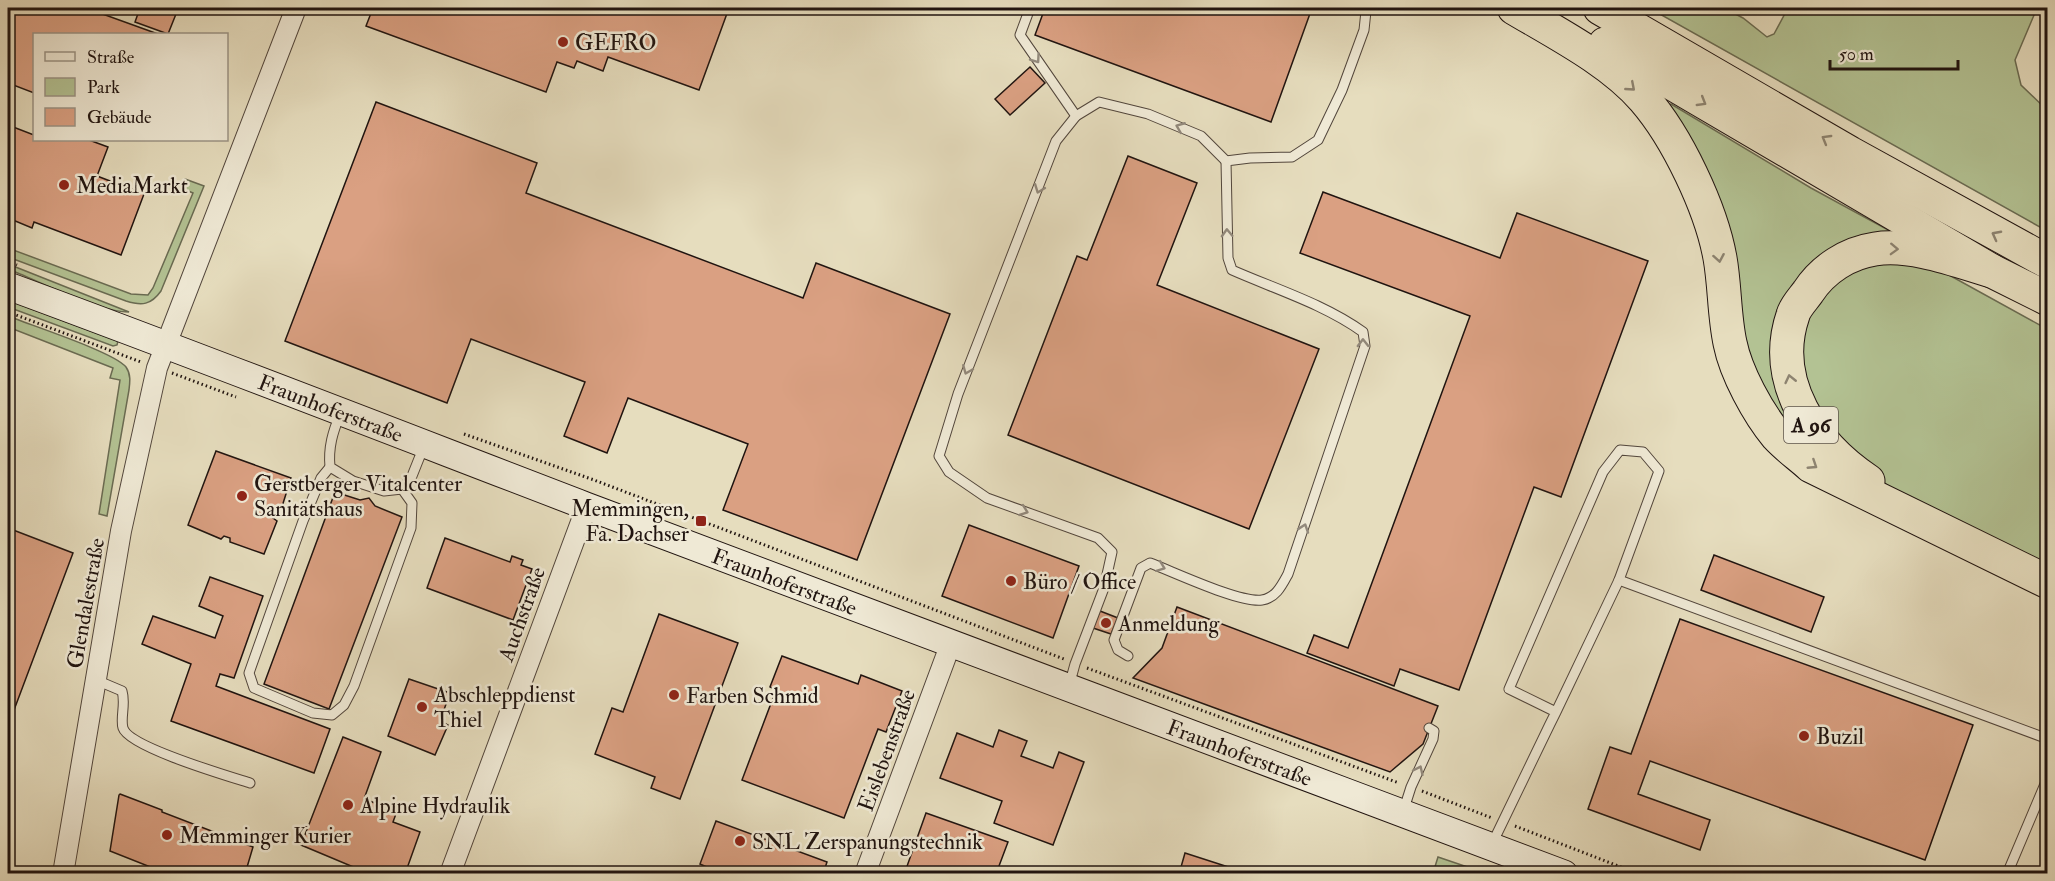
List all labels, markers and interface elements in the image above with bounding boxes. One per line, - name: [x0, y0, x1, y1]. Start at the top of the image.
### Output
- place label: GEFRO: [575, 29, 656, 57]
- legend: [33, 33, 228, 141]
- scale bar: [1830, 33, 1958, 71]
- marker: GEFRO: [556, 35, 570, 49]
- text: 50 m: [1839, 43, 1874, 66]
- text: Straße: [87, 46, 135, 69]
- one-way arrow: [1029, 52, 1040, 63]
- text: Park: [87, 76, 120, 99]
- one-way arrow: [1624, 80, 1635, 91]
- one-way arrow: [1696, 95, 1706, 107]
- text: Gebäude: [87, 106, 152, 129]
- one-way arrow: [1175, 122, 1186, 134]
- one-way arrow: [1822, 135, 1832, 146]
- place label: MediaMarkt: [76, 172, 188, 200]
- marker: MediaMarkt: [57, 178, 71, 192]
- one-way arrow: [1033, 183, 1046, 193]
- one-way arrow: [1220, 228, 1233, 237]
- one-way arrow: [1992, 231, 2002, 242]
- one-way arrow: [1890, 242, 1899, 255]
- one-way arrow: [1712, 253, 1725, 263]
- one-way arrow: [1357, 338, 1369, 347]
- one-way arrow: [962, 364, 974, 375]
- street label: Fraunhoferstraße: [254, 368, 407, 449]
- one-way arrow: [1784, 375, 1797, 385]
- road number: A 96: [1784, 407, 1838, 443]
- one-way arrow: [1806, 458, 1817, 469]
- place label: Gerstberger Vitalcenter Sanitätshaus: [254, 470, 463, 523]
- marker: Gerstberger Vitalcenter Sanitätshaus: [235, 489, 249, 503]
- place label: Memmingen, Fa. Dachser: [571, 495, 690, 548]
- one-way arrow: [1018, 504, 1029, 517]
- marker: Memmingen, Fa. Dachser: [694, 514, 708, 528]
- one-way arrow: [1296, 523, 1309, 534]
- street label: Glendalestraße: [61, 536, 111, 671]
- street label: Fraunhoferstraße: [708, 542, 861, 622]
- one-way arrow: [1155, 559, 1165, 572]
- street label: Auchstraße: [492, 563, 552, 666]
- place label: Büro / Office: [1023, 568, 1136, 596]
- marker: Büro / Office: [1004, 574, 1018, 588]
- place label: Anmeldung: [1117, 610, 1221, 638]
- marker: Anmeldung: [1099, 616, 1113, 630]
- place label: Abschleppdienst Thiel: [433, 681, 576, 734]
- place label: Farben Schmid: [686, 682, 819, 710]
- street label: Eislebenstraße: [852, 685, 922, 815]
- marker: Farben Schmid: [667, 688, 681, 702]
- marker: Abschleppdienst Thiel: [415, 700, 429, 714]
- street label: Fraunhoferstraße: [1163, 713, 1316, 793]
- place label: Buzil: [1816, 723, 1864, 751]
- marker: Buzil: [1797, 729, 1811, 743]
- one-way arrow: [1412, 766, 1424, 777]
- place label: Alpine Hydraulik: [359, 792, 511, 821]
- marker: Alpine Hydraulik: [341, 798, 355, 812]
- place label: Memminger Kurier: [179, 822, 352, 850]
- marker: Memminger Kurier: [160, 828, 174, 842]
- place label: SNL Zerspanungstechnik: [752, 828, 983, 857]
- marker: SNL Zerspanungstechnik: [733, 834, 747, 848]

